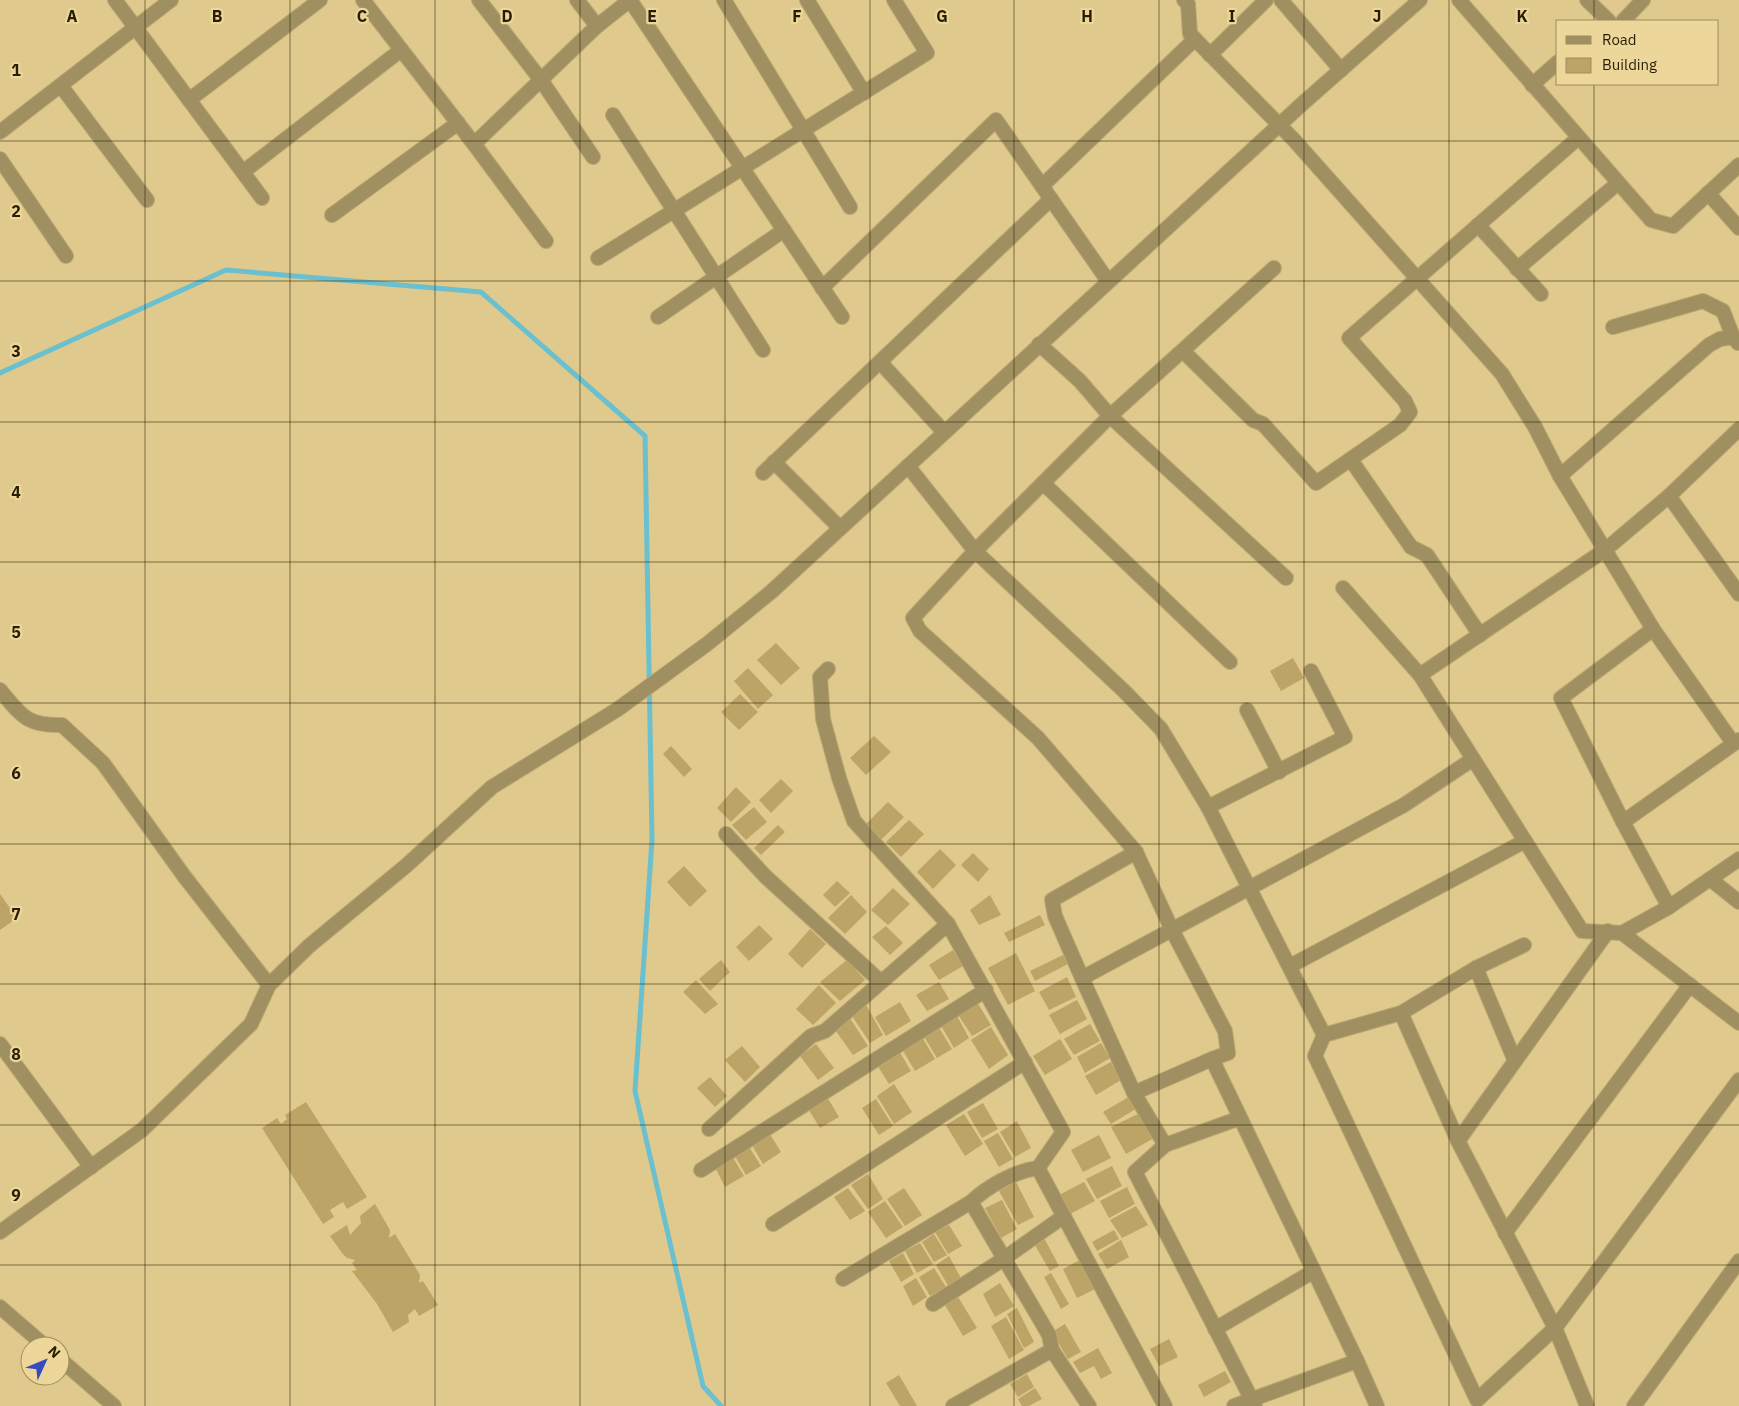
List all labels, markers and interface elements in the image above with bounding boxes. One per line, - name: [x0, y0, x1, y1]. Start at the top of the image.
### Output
- text: A: [67, 6, 78, 26]
- text: B: [212, 6, 223, 26]
- text: C: [357, 6, 367, 26]
- text: D: [501, 6, 513, 26]
- text: E: [647, 6, 657, 26]
- text: F: [792, 6, 802, 26]
- text: G: [936, 6, 948, 26]
- text: H: [1081, 6, 1093, 26]
- text: I: [1229, 6, 1236, 26]
- text: J: [1373, 6, 1381, 26]
- text: K: [1516, 6, 1528, 26]
- legend: [1556, 20, 1719, 85]
- text: Road: [1602, 30, 1637, 49]
- text: Building: [1602, 55, 1657, 74]
- text: 1: [11, 60, 21, 80]
- text: 2: [11, 201, 21, 221]
- text: 3: [11, 341, 21, 361]
- text: 4: [11, 482, 21, 502]
- text: 5: [11, 622, 21, 642]
- text: 6: [11, 763, 21, 783]
- text: 7: [11, 904, 21, 924]
- text: 8: [11, 1044, 21, 1064]
- text: 9: [11, 1185, 21, 1205]
- north arrow: [20, 1336, 70, 1386]
- text: N: [44, 1342, 64, 1362]

